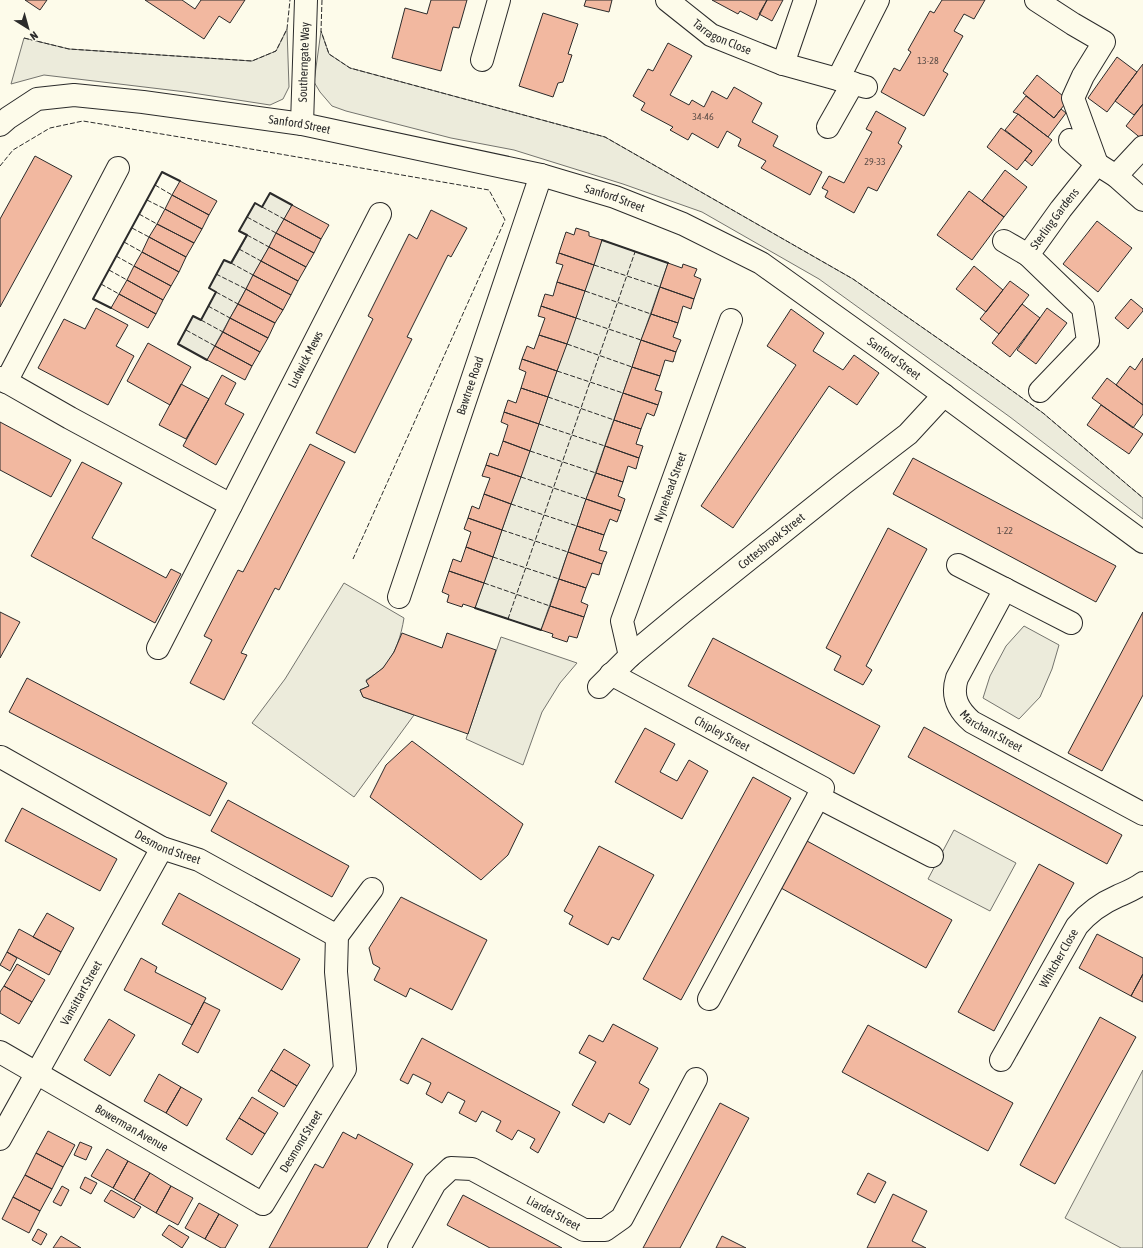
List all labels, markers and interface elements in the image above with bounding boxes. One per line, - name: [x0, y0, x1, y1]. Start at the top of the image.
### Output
- north arrow: [8, 8, 48, 48]
- street label: Tarragon Close: [690, 16, 753, 58]
- street label: Southerngate Way: [296, 22, 312, 102]
- text: N: [28, 29, 40, 43]
- house number: 13-28: [917, 55, 939, 66]
- house number: 34-46: [692, 111, 714, 122]
- street label: Sanford Street: [268, 112, 332, 137]
- house number: 29-33: [864, 156, 886, 167]
- street label: Sanford Street: [583, 181, 647, 215]
- street label: Sterling Gardens: [1027, 185, 1082, 252]
- street label: Ludwick Mews: [285, 329, 326, 390]
- street label: Sanford Street: [865, 334, 924, 383]
- street label: Bawtree Road: [454, 355, 486, 417]
- street label: Nynehead Street: [651, 450, 690, 525]
- street label: Cottesbrook Street: [735, 510, 808, 572]
- house number: 1-22: [997, 525, 1013, 536]
- street label: Marchant Street: [957, 707, 1025, 755]
- street label: Chipley Street: [692, 713, 753, 755]
- street label: Desmond Street: [132, 827, 203, 867]
- street label: Whitcher Close: [1037, 926, 1081, 990]
- street label: Vansittart Street: [58, 958, 105, 1028]
- street label: Bowerman Avenue: [92, 1101, 171, 1155]
- street label: Desmond Street: [277, 1107, 326, 1175]
- street label: Liardet Street: [524, 1193, 583, 1234]

